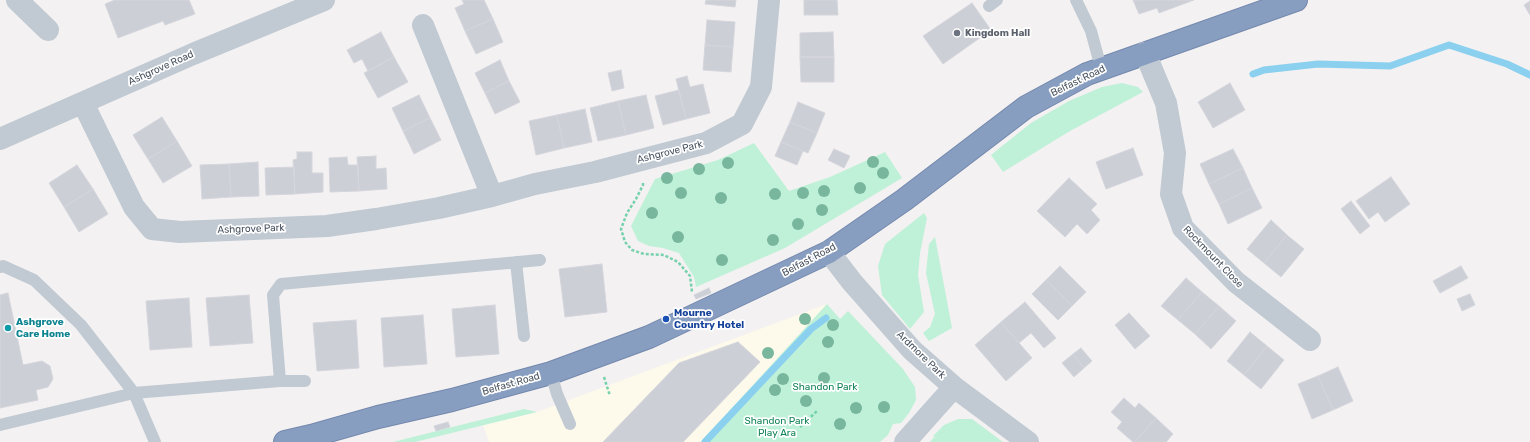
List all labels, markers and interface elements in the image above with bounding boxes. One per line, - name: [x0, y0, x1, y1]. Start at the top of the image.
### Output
- place label: Kingdom Hall: [965, 27, 1030, 39]
- marker: Kingdom Hall: [952, 28, 962, 38]
- street label: Ashgrove Road: [126, 48, 196, 88]
- street label: Belfast Road: [1049, 63, 1107, 99]
- street label: Ashgrove Park: [636, 138, 704, 166]
- street label: Ashgrove Park: [217, 222, 285, 236]
- street label: Rockmount Close: [1180, 224, 1246, 290]
- street label: Belfast Road: [780, 241, 838, 279]
- place label: Mourne Country Hotel: [674, 307, 744, 330]
- marker: Mourne Country Hotel: [661, 314, 671, 324]
- place label: Ashgrove Care Home: [16, 316, 70, 340]
- marker: Ashgrove Care Home: [3, 323, 13, 333]
- street label: Ardmore Park: [894, 329, 948, 381]
- street label: Belfast Road: [481, 370, 541, 398]
- park label: Shandon Park: [793, 381, 857, 393]
- park label: Shandon Park Play Ara: [745, 415, 809, 438]

